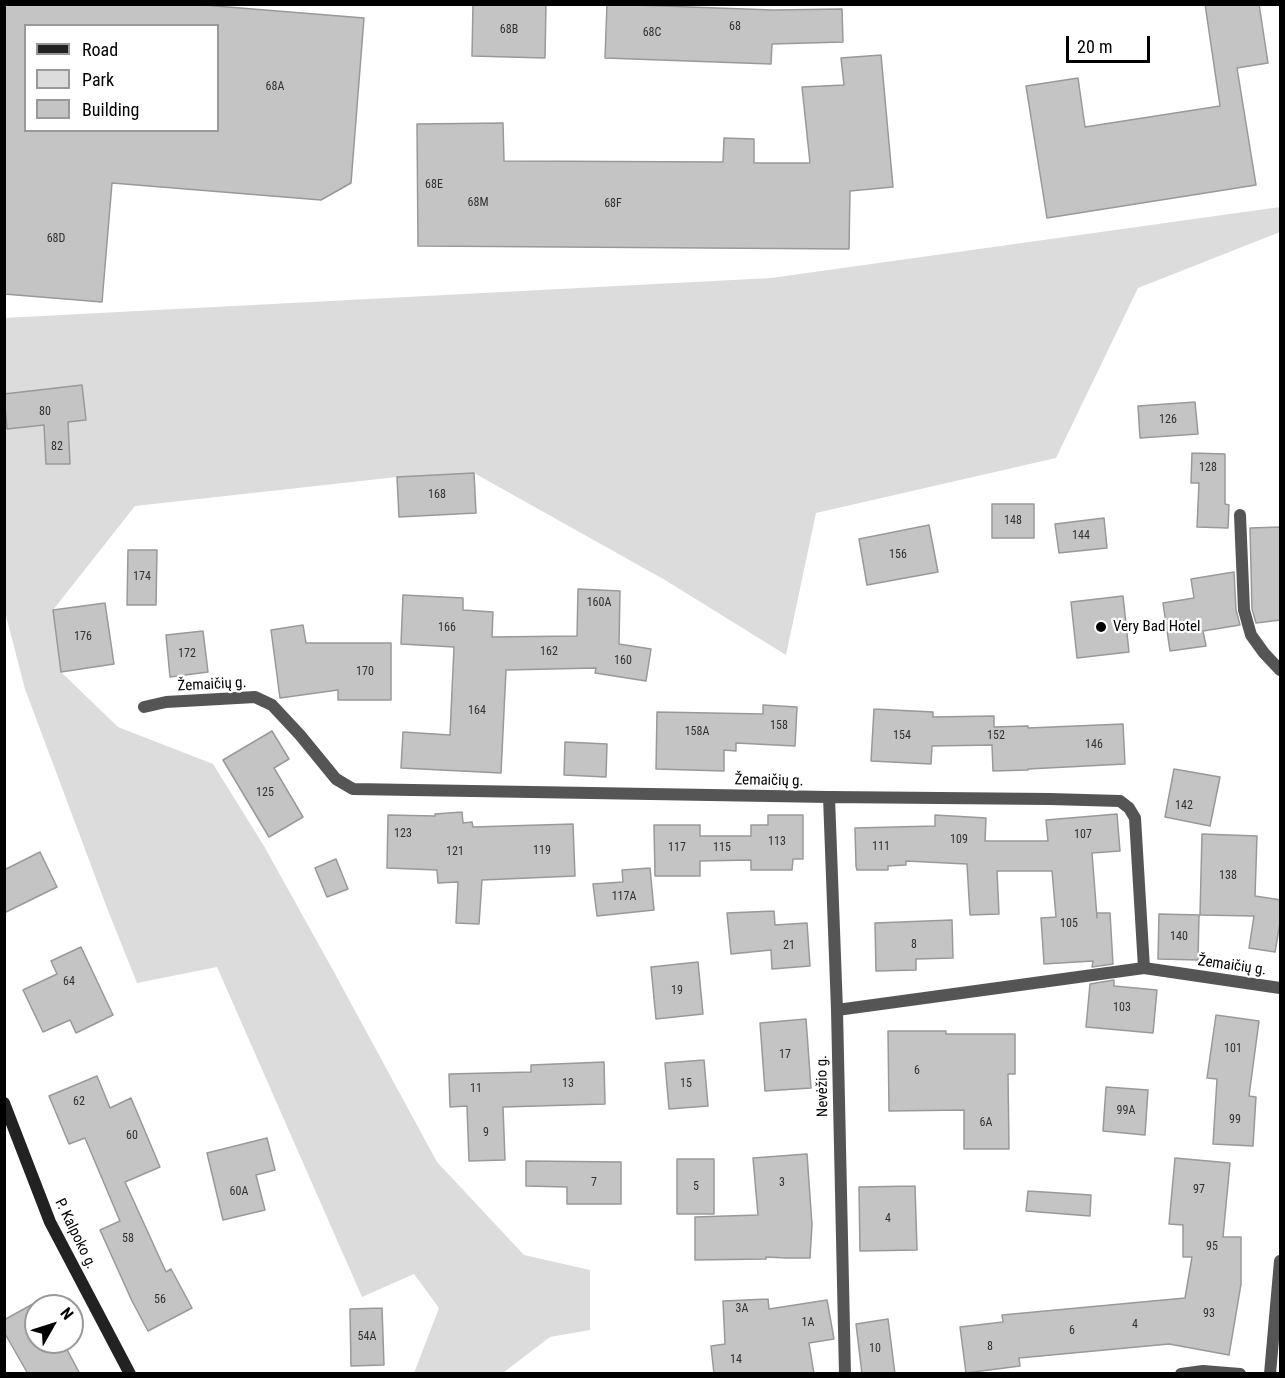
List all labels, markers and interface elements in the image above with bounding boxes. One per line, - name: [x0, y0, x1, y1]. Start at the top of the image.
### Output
- house number: 68: [729, 20, 741, 34]
- house number: 68B: [500, 23, 518, 37]
- legend: [24, 24, 219, 132]
- scale bar: [1069, 24, 1153, 62]
- house number: 68C: [643, 26, 661, 40]
- text: 20 m: [1077, 36, 1112, 57]
- text: Road: [82, 39, 118, 60]
- text: Park: [82, 69, 114, 90]
- house number: 68A: [266, 80, 284, 94]
- text: Building: [82, 99, 139, 120]
- house number: 68E: [425, 178, 443, 192]
- house number: 68M: [468, 196, 488, 210]
- house number: 68F: [604, 197, 622, 211]
- house number: 68D: [47, 232, 65, 246]
- house number: 80: [39, 405, 51, 419]
- house number: 126: [1159, 413, 1177, 427]
- house number: 82: [51, 440, 63, 454]
- house number: 128: [1199, 461, 1217, 475]
- house number: 168: [428, 488, 446, 502]
- house number: 148: [1004, 514, 1022, 528]
- house number: 144: [1072, 529, 1090, 543]
- house number: 156: [889, 548, 907, 562]
- house number: 174: [133, 570, 151, 584]
- house number: 160A: [587, 596, 611, 610]
- place label: Very Bad Hotel: [1113, 618, 1201, 636]
- marker: Very Bad Hotel: [1094, 620, 1108, 634]
- house number: 166: [438, 621, 456, 635]
- house number: 176: [74, 630, 92, 644]
- house number: 162: [540, 645, 558, 659]
- house number: 172: [178, 647, 196, 661]
- house number: 160: [614, 654, 632, 668]
- house number: 170: [356, 665, 374, 679]
- street label: Žemaičių g.: [177, 674, 247, 696]
- house number: 164: [468, 704, 486, 718]
- house number: 158: [770, 719, 788, 733]
- house number: 158A: [685, 725, 709, 739]
- house number: 154: [893, 729, 911, 743]
- house number: 152: [987, 729, 1005, 743]
- house number: 146: [1085, 738, 1103, 752]
- street label: Žemaičių g.: [734, 771, 804, 791]
- house number: 125: [256, 786, 274, 800]
- house number: 142: [1175, 799, 1193, 813]
- house number: 123: [394, 827, 412, 841]
- house number: 107: [1074, 828, 1092, 842]
- house number: 109: [950, 833, 968, 847]
- house number: 113: [768, 835, 786, 849]
- house number: 111: [872, 840, 890, 854]
- house number: 117: [668, 841, 686, 855]
- house number: 115: [713, 841, 731, 855]
- house number: 119: [533, 844, 551, 858]
- house number: 121: [446, 845, 464, 859]
- house number: 138: [1219, 869, 1237, 883]
- house number: 117A: [612, 890, 636, 904]
- house number: 105: [1060, 917, 1078, 931]
- house number: 140: [1170, 930, 1188, 944]
- house number: 8: [911, 938, 917, 952]
- house number: 21: [783, 939, 795, 953]
- street label: Žemaičių g.: [1197, 952, 1267, 980]
- house number: 64: [63, 975, 75, 989]
- house number: 19: [671, 984, 683, 998]
- house number: 103: [1113, 1001, 1131, 1015]
- house number: 101: [1224, 1042, 1242, 1056]
- house number: 17: [779, 1048, 791, 1062]
- street label: Nevėžio g.: [813, 1055, 833, 1117]
- house number: 6: [914, 1064, 920, 1078]
- house number: 13: [562, 1077, 574, 1091]
- house number: 15: [680, 1077, 692, 1091]
- house number: 11: [470, 1082, 482, 1096]
- house number: 62: [73, 1095, 85, 1109]
- house number: 99A: [1117, 1104, 1135, 1118]
- house number: 99: [1229, 1113, 1241, 1127]
- house number: 6A: [980, 1116, 992, 1130]
- house number: 9: [483, 1126, 489, 1140]
- house number: 60: [126, 1129, 138, 1143]
- house number: 7: [591, 1176, 597, 1190]
- house number: 3: [779, 1176, 785, 1190]
- house number: 5: [693, 1180, 699, 1194]
- house number: 97: [1193, 1183, 1205, 1197]
- house number: 60A: [230, 1185, 248, 1199]
- street label: P. Kalpoko g.: [50, 1196, 100, 1272]
- house number: 4: [885, 1212, 891, 1226]
- house number: 58: [122, 1232, 134, 1246]
- house number: 95: [1206, 1240, 1218, 1254]
- house number: 56: [154, 1293, 166, 1307]
- north arrow: [24, 1294, 84, 1354]
- house number: 3A: [736, 1302, 748, 1316]
- text: N: [56, 1304, 77, 1323]
- house number: 93: [1203, 1307, 1215, 1321]
- house number: 1A: [802, 1316, 814, 1330]
- house number: 4: [1132, 1318, 1138, 1332]
- house number: 6: [1069, 1324, 1075, 1338]
- house number: 54A: [358, 1330, 376, 1344]
- house number: 8: [987, 1340, 993, 1354]
- house number: 10: [869, 1342, 881, 1356]
- house number: 14: [730, 1353, 742, 1367]

